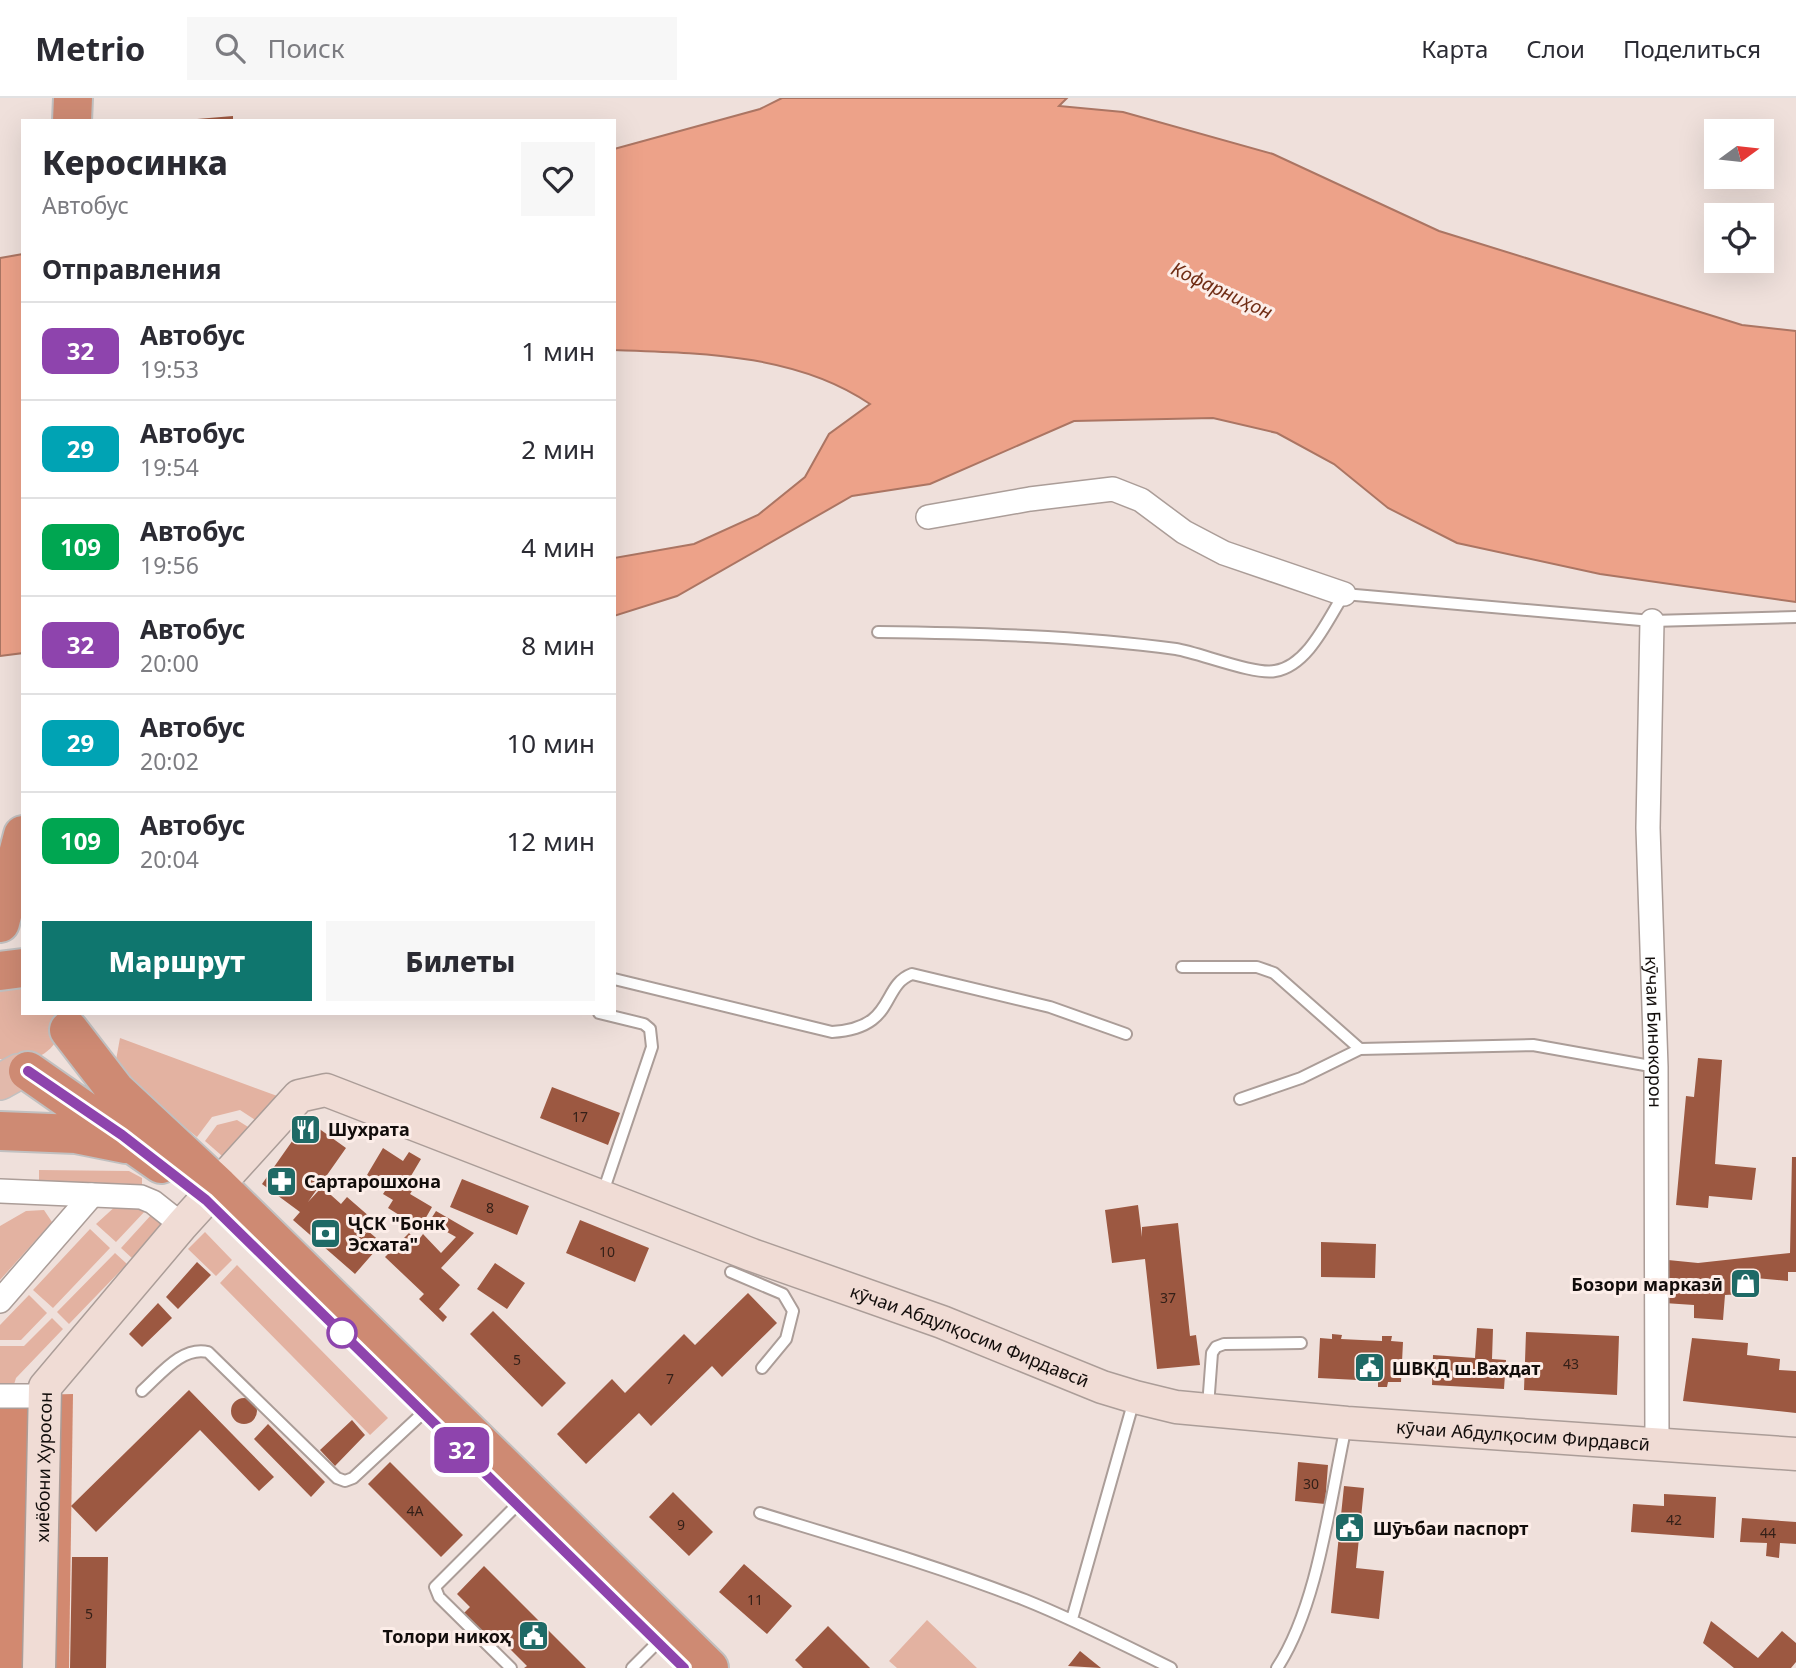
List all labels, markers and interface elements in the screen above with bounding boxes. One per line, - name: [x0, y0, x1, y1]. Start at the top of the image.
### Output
- search box: [187, 17, 677, 80]
- text: Metrio: [35, 26, 145, 71]
- icon: search: [211, 29, 249, 67]
- text: Поиск: [267, 30, 345, 66]
- text: Карта: [1421, 32, 1488, 65]
- text: Слои: [1526, 32, 1585, 65]
- text: Поделиться: [1623, 32, 1761, 65]
- north arrow: [1704, 119, 1774, 189]
- map controls: [1704, 119, 1774, 273]
- text: Керосинка: [42, 140, 228, 185]
- button: heart: [521, 142, 595, 216]
- text: Автобус: [42, 189, 129, 221]
- button: locate: [1704, 203, 1774, 273]
- text: Отправления: [42, 251, 221, 287]
- water label: Кофарниҳон: [1167, 255, 1277, 325]
- text: Автобус: [140, 317, 245, 353]
- text: 1 мин: [521, 333, 595, 369]
- text: 32: [67, 334, 94, 367]
- text: 19:53: [140, 353, 199, 385]
- text: Автобус: [140, 415, 245, 451]
- text: 2 мин: [521, 431, 595, 467]
- text: 29: [67, 432, 94, 465]
- text: 19:54: [140, 451, 199, 483]
- text: Автобус: [140, 513, 245, 549]
- text: 4 мин: [521, 529, 595, 565]
- text: 109: [60, 530, 101, 563]
- text: 19:56: [140, 549, 199, 581]
- text: Автобус: [140, 611, 245, 647]
- text: 8 мин: [521, 627, 595, 663]
- text: 32: [67, 628, 94, 661]
- text: 20:00: [140, 647, 199, 679]
- text: Автобус: [140, 709, 245, 745]
- text: 10 мин: [506, 725, 595, 761]
- text: 29: [67, 726, 94, 759]
- text: 20:02: [140, 745, 199, 777]
- text: Автобус: [140, 807, 245, 843]
- text: 12 мин: [506, 823, 595, 859]
- text: 109: [60, 824, 101, 857]
- text: 20:04: [140, 843, 199, 875]
- button: Маршрут: [42, 921, 312, 1001]
- button: Билеты: [326, 921, 595, 1001]
- street label: кӯчаи Бинокорон: [1640, 956, 1668, 1108]
- house number: 17: [572, 1107, 588, 1126]
- restaurant icon: Шухрата: [288, 1112, 322, 1146]
- place label: Шухрата: [328, 1117, 410, 1141]
- pharmacy icon: Сартарошхона: [264, 1164, 298, 1198]
- place label: Сартарошхона: [304, 1169, 441, 1193]
- house number: 8: [486, 1198, 494, 1217]
- place label: ҶСК "Бонк Эсхата": [348, 1211, 446, 1256]
- bank icon: ҶСК "Бонк Эсхата": [308, 1216, 342, 1250]
- house number: 10: [599, 1242, 615, 1261]
- shop icon: Бозори марказӣ: [1729, 1267, 1763, 1301]
- place label: Бозори марказӣ: [1571, 1272, 1723, 1296]
- street label: кӯчаи Абдулқосим Фирдавсӣ: [847, 1279, 1093, 1392]
- house number: 37: [1160, 1288, 1176, 1307]
- unlabelled marker: [327, 1318, 357, 1348]
- house number: 5: [513, 1350, 521, 1369]
- public building icon: ШВКД ш.Вахдат: [1352, 1351, 1386, 1385]
- house number: 43: [1563, 1354, 1579, 1373]
- place label: ШВКД ш.Вахдат: [1392, 1356, 1540, 1380]
- house number: 7: [666, 1369, 674, 1388]
- street label: хиёбони Хуросон: [30, 1392, 57, 1542]
- street label: кӯчаи Абдулқосим Фирдавсӣ: [1395, 1414, 1651, 1456]
- line badge: 32: [430, 1427, 494, 1473]
- text: 32: [448, 1433, 476, 1466]
- house number: 30: [1303, 1474, 1319, 1493]
- house number: 4А: [407, 1501, 424, 1520]
- house number: 42: [1666, 1510, 1682, 1529]
- public building icon: Шӯъбаи паспорт: [1333, 1511, 1367, 1545]
- house number: 9: [677, 1515, 685, 1534]
- place label: Шӯъбаи паспорт: [1373, 1516, 1528, 1540]
- house number: 44: [1760, 1523, 1776, 1542]
- house number: 11: [747, 1590, 763, 1609]
- house number: 5: [85, 1604, 93, 1623]
- public building icon: Толори никоҳ: [517, 1619, 551, 1653]
- place label: Толори никоҳ: [383, 1624, 512, 1648]

